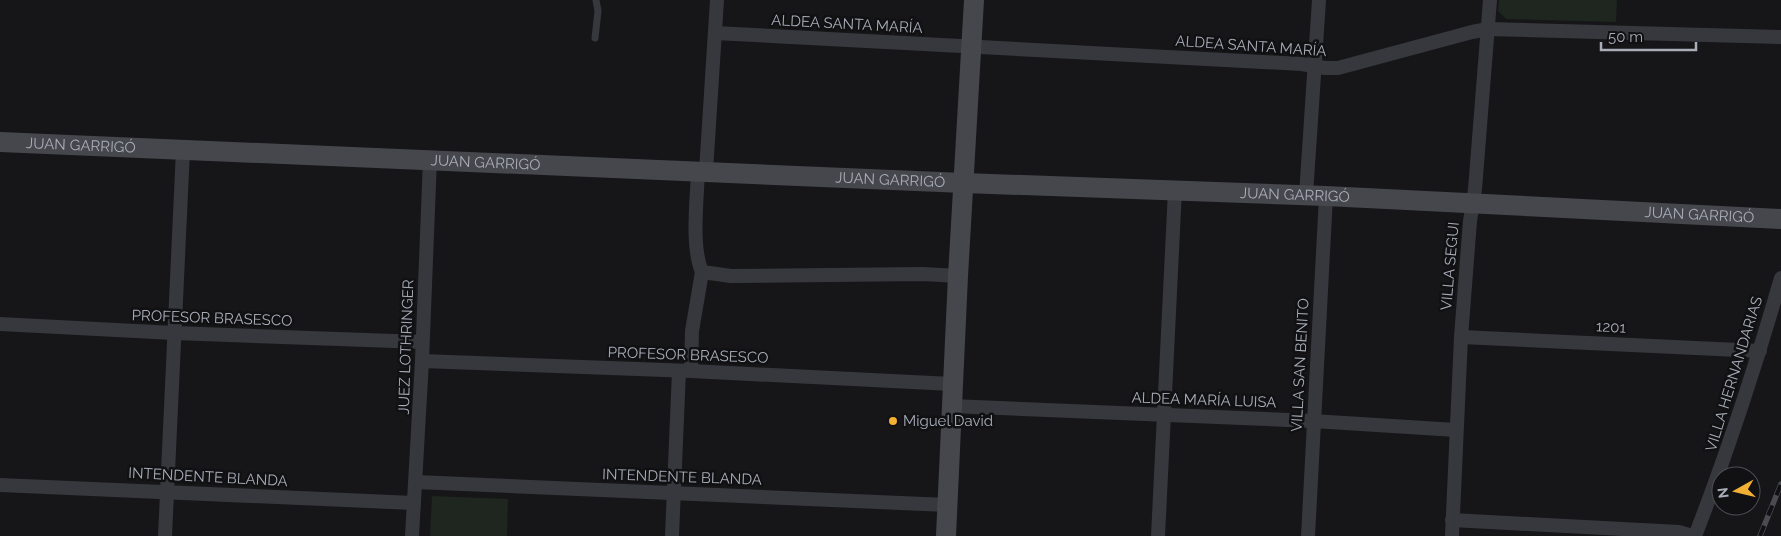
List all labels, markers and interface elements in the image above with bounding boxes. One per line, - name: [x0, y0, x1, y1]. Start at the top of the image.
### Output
- street label: ALDEA SANTA MARÍA: [771, 11, 923, 37]
- scale bar: [1601, 20, 1696, 52]
- text: 50 m: [1608, 28, 1643, 46]
- street label: ALDEA SANTA MARÍA: [1175, 32, 1327, 60]
- street label: JUAN GARRIGÓ: [26, 134, 136, 157]
- street label: JUAN GARRIGÓ: [430, 151, 541, 174]
- street label: JUAN GARRIGÓ: [835, 169, 945, 191]
- street label: JUAN GARRIGÓ: [1240, 184, 1350, 206]
- street label: JUAN GARRIGÓ: [1644, 203, 1755, 227]
- street label: VILLA SEGUI: [1437, 221, 1463, 311]
- street label: JUEZ LOTHRINGER: [395, 279, 417, 415]
- street label: VILLA HERNANDARIAS: [1702, 294, 1766, 454]
- street label: VILLA SAN BENITO: [1288, 298, 1312, 432]
- street label: PROFESOR BRASESCO: [131, 306, 293, 330]
- street label: 1201: [1596, 317, 1627, 337]
- street label: PROFESOR BRASESCO: [607, 343, 769, 367]
- street label: ALDEA MARÍA LUISA: [1131, 388, 1277, 412]
- place label: Miguel David: [903, 412, 993, 430]
- marker: Miguel David: [887, 415, 899, 427]
- street label: INTENDENTE BLANDA: [128, 464, 288, 490]
- street label: INTENDENTE BLANDA: [602, 465, 762, 489]
- north arrow: [1711, 466, 1761, 516]
- text: N: [1714, 486, 1732, 499]

